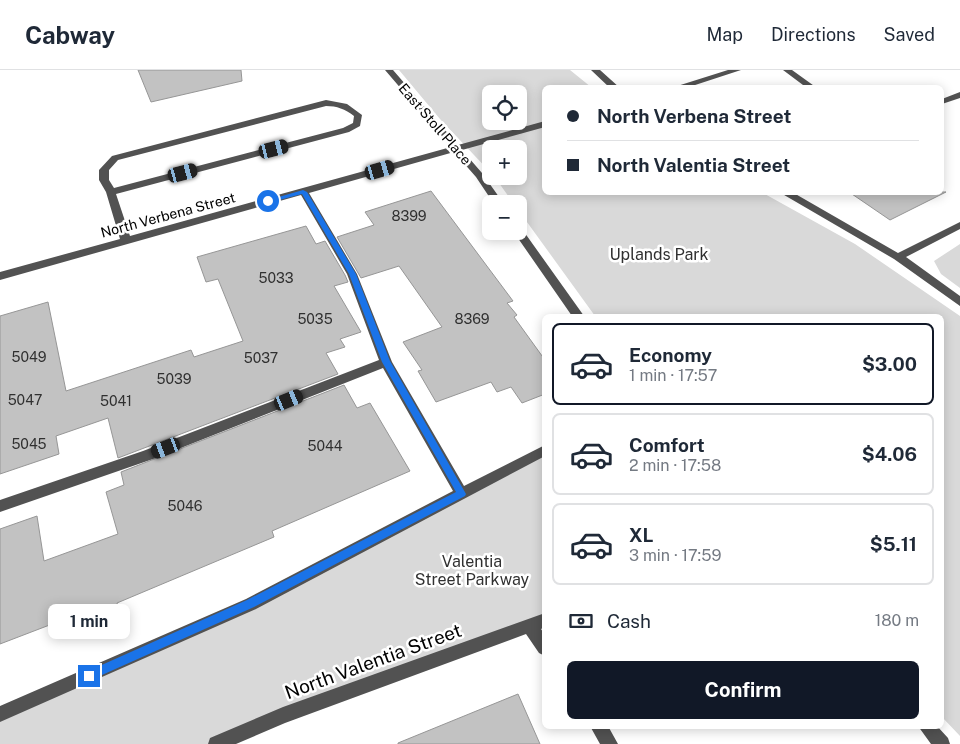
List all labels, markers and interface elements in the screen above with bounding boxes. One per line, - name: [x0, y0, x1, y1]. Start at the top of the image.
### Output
- text: Cabway: [25, 21, 115, 49]
- text: Map: [706, 24, 743, 45]
- text: Directions: [771, 24, 856, 45]
- text: Saved: [884, 24, 935, 45]
- street label: East Stoll Place: [395, 80, 475, 168]
- map controls: [482, 85, 527, 240]
- button: locate: [482, 85, 527, 130]
- text: North Verbena Street: [597, 105, 791, 127]
- car: [257, 138, 290, 160]
- button: +: [482, 140, 527, 185]
- text: North Valentia Street: [597, 154, 790, 176]
- car: [363, 159, 396, 181]
- car: [166, 162, 199, 184]
- street label: North Verbena Street: [99, 189, 237, 241]
- route start: [257, 190, 279, 212]
- button: −: [482, 195, 527, 240]
- house number: 8399: [391, 208, 427, 224]
- park label: Uplands Park: [609, 245, 709, 264]
- house number: 5033: [259, 270, 294, 286]
- house number: 5035: [297, 311, 333, 327]
- house number: 8369: [454, 311, 490, 327]
- icon: car: [569, 342, 614, 387]
- text: Economy: [629, 344, 712, 366]
- house number: 5049: [11, 349, 47, 365]
- house number: 5037: [244, 350, 278, 366]
- text: $3.00: [862, 353, 917, 375]
- text: 1 min · 17:57: [629, 366, 717, 385]
- house number: 5039: [157, 371, 192, 387]
- car: [272, 387, 305, 413]
- house number: 5047: [8, 392, 42, 408]
- house number: 5041: [100, 393, 132, 409]
- icon: car: [569, 432, 614, 477]
- text: Comfort: [629, 434, 705, 456]
- house number: 5045: [11, 436, 47, 452]
- car: [149, 436, 182, 460]
- house number: 5044: [307, 438, 343, 454]
- text: $4.06: [862, 443, 917, 465]
- text: 2 min · 17:58: [629, 456, 721, 475]
- house number: 5046: [167, 498, 203, 514]
- icon: car: [569, 522, 614, 567]
- text: XL: [629, 524, 654, 546]
- text: $5.11: [870, 533, 917, 555]
- text: 3 min · 17:59: [629, 546, 721, 565]
- park label: Valentia Street Parkway: [415, 552, 530, 589]
- callout: 1 min: [48, 604, 130, 638]
- icon: cash: [567, 607, 595, 635]
- text: Cash: [607, 610, 651, 632]
- text: 180 m: [875, 611, 919, 630]
- text: 1 min: [70, 612, 108, 631]
- street label: North Valentia Street: [282, 619, 464, 703]
- button: Confirm: [567, 661, 919, 719]
- route end: [78, 665, 100, 687]

